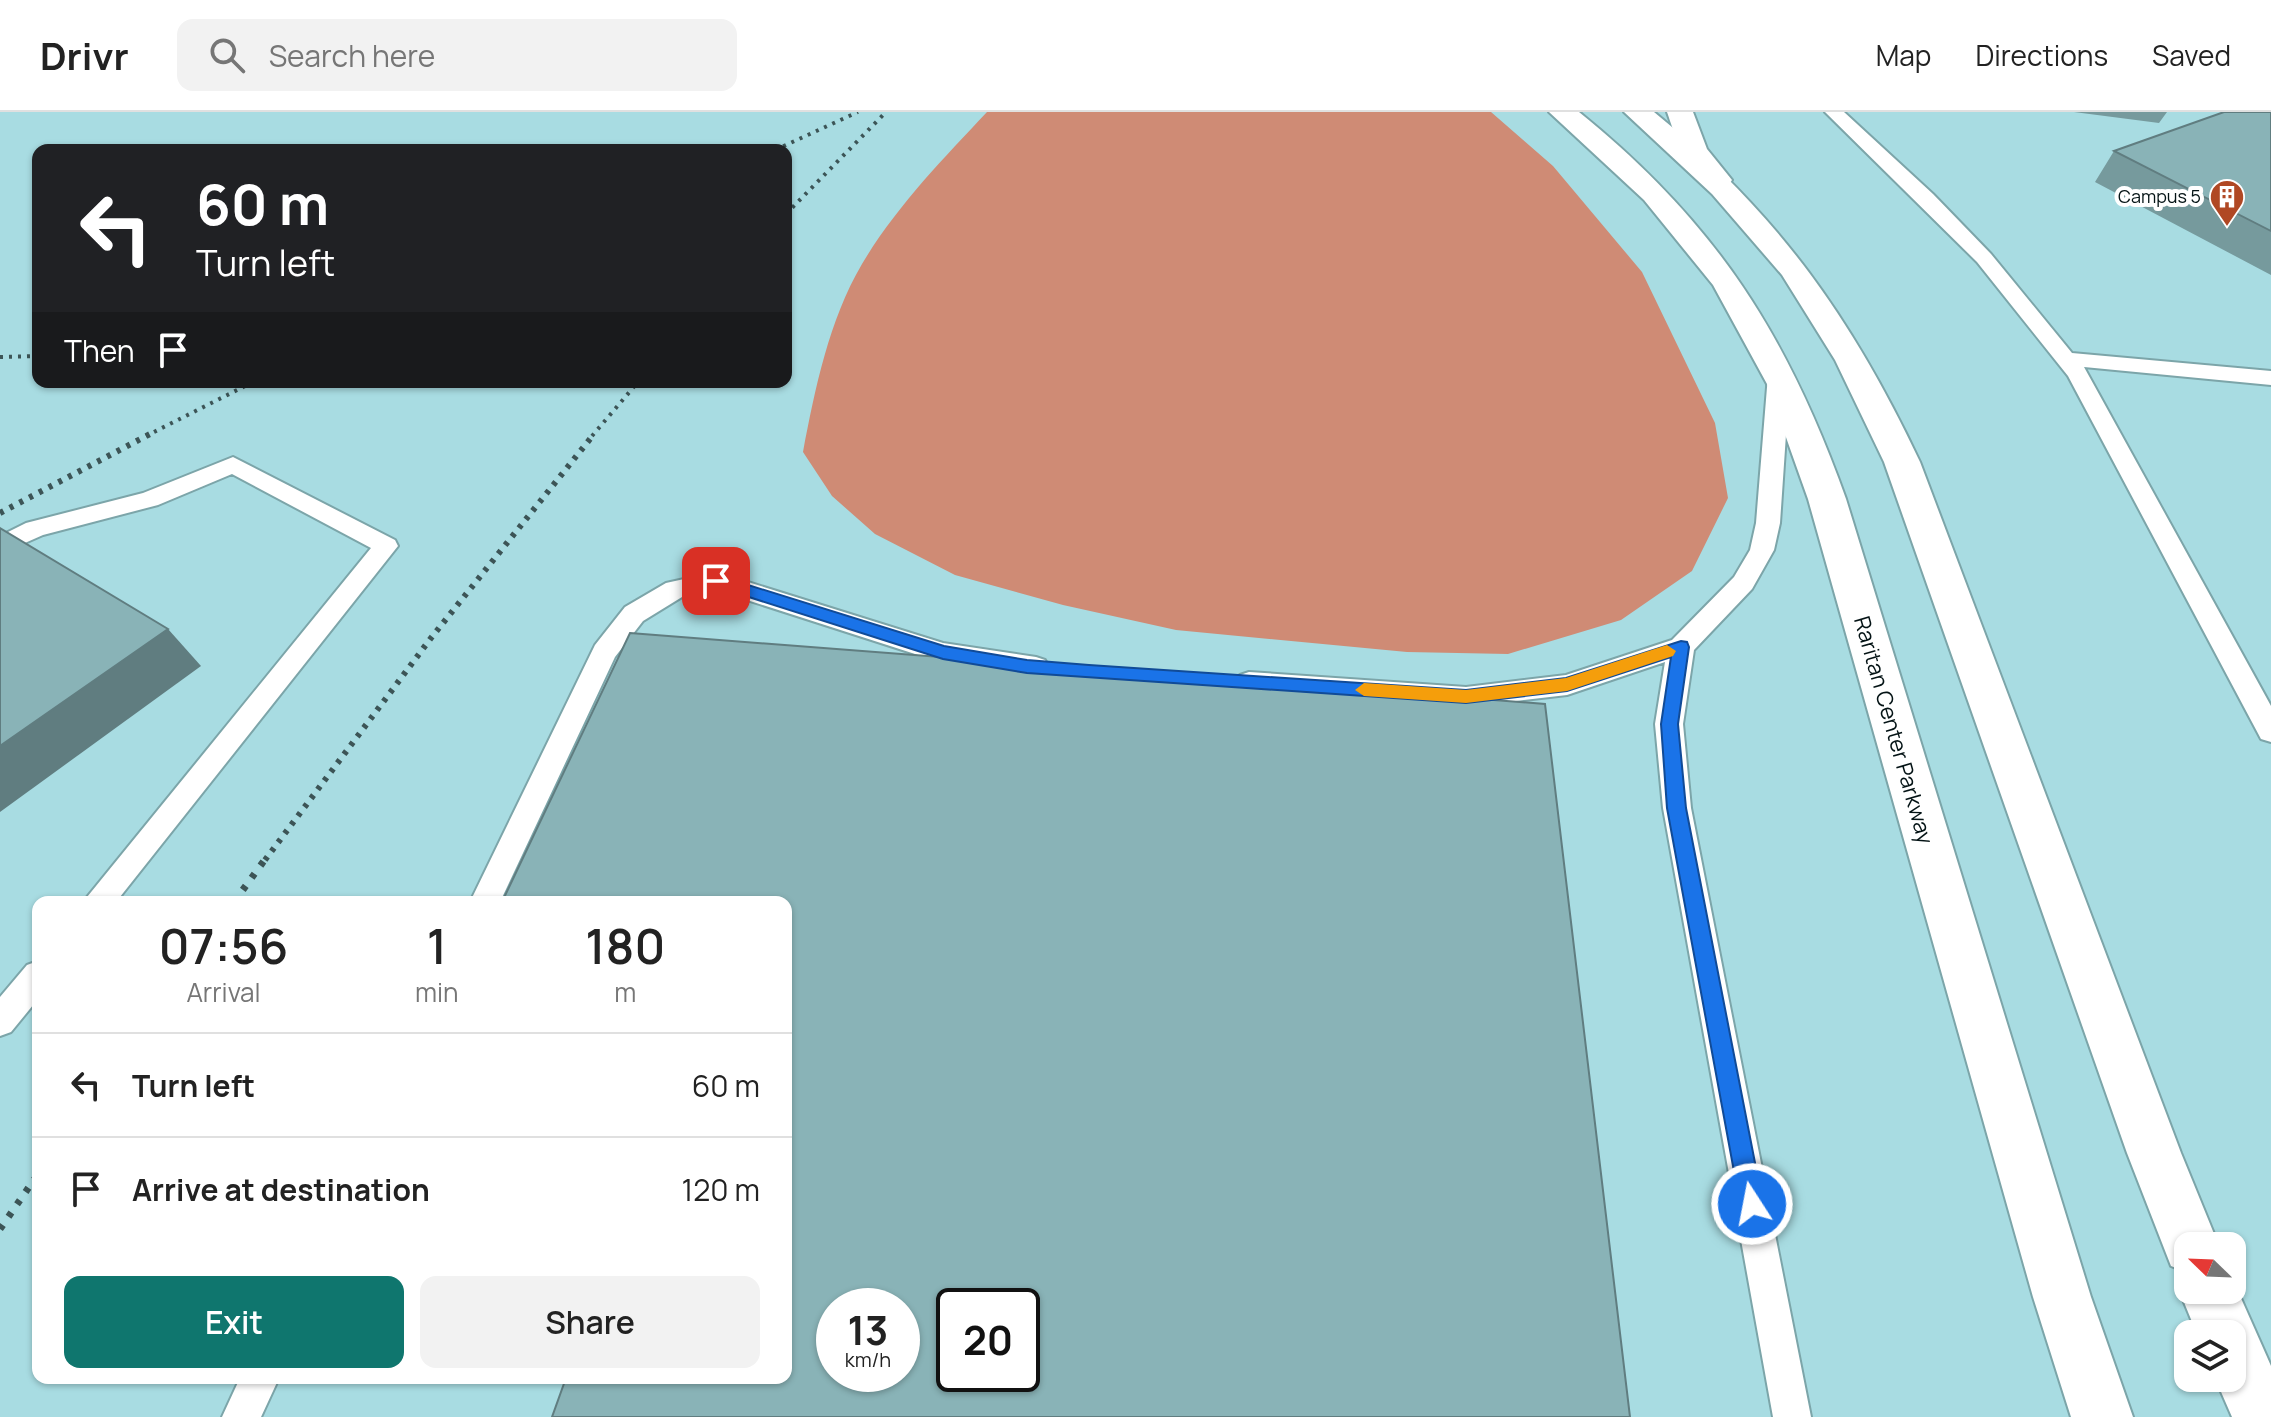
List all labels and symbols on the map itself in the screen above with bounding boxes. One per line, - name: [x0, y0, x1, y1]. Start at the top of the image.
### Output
- building icon: Campus 5: [2208, 178, 2246, 228]
- place label: Campus 5: [2118, 184, 2201, 208]
- pin: [682, 547, 750, 615]
- street label: Raritan Center Parkway: [1847, 613, 1941, 848]
- position arrow: [1710, 1162, 1794, 1246]
- north arrow: [2174, 1232, 2246, 1304]
- speed limit sign: 20: [936, 1288, 1040, 1392]

